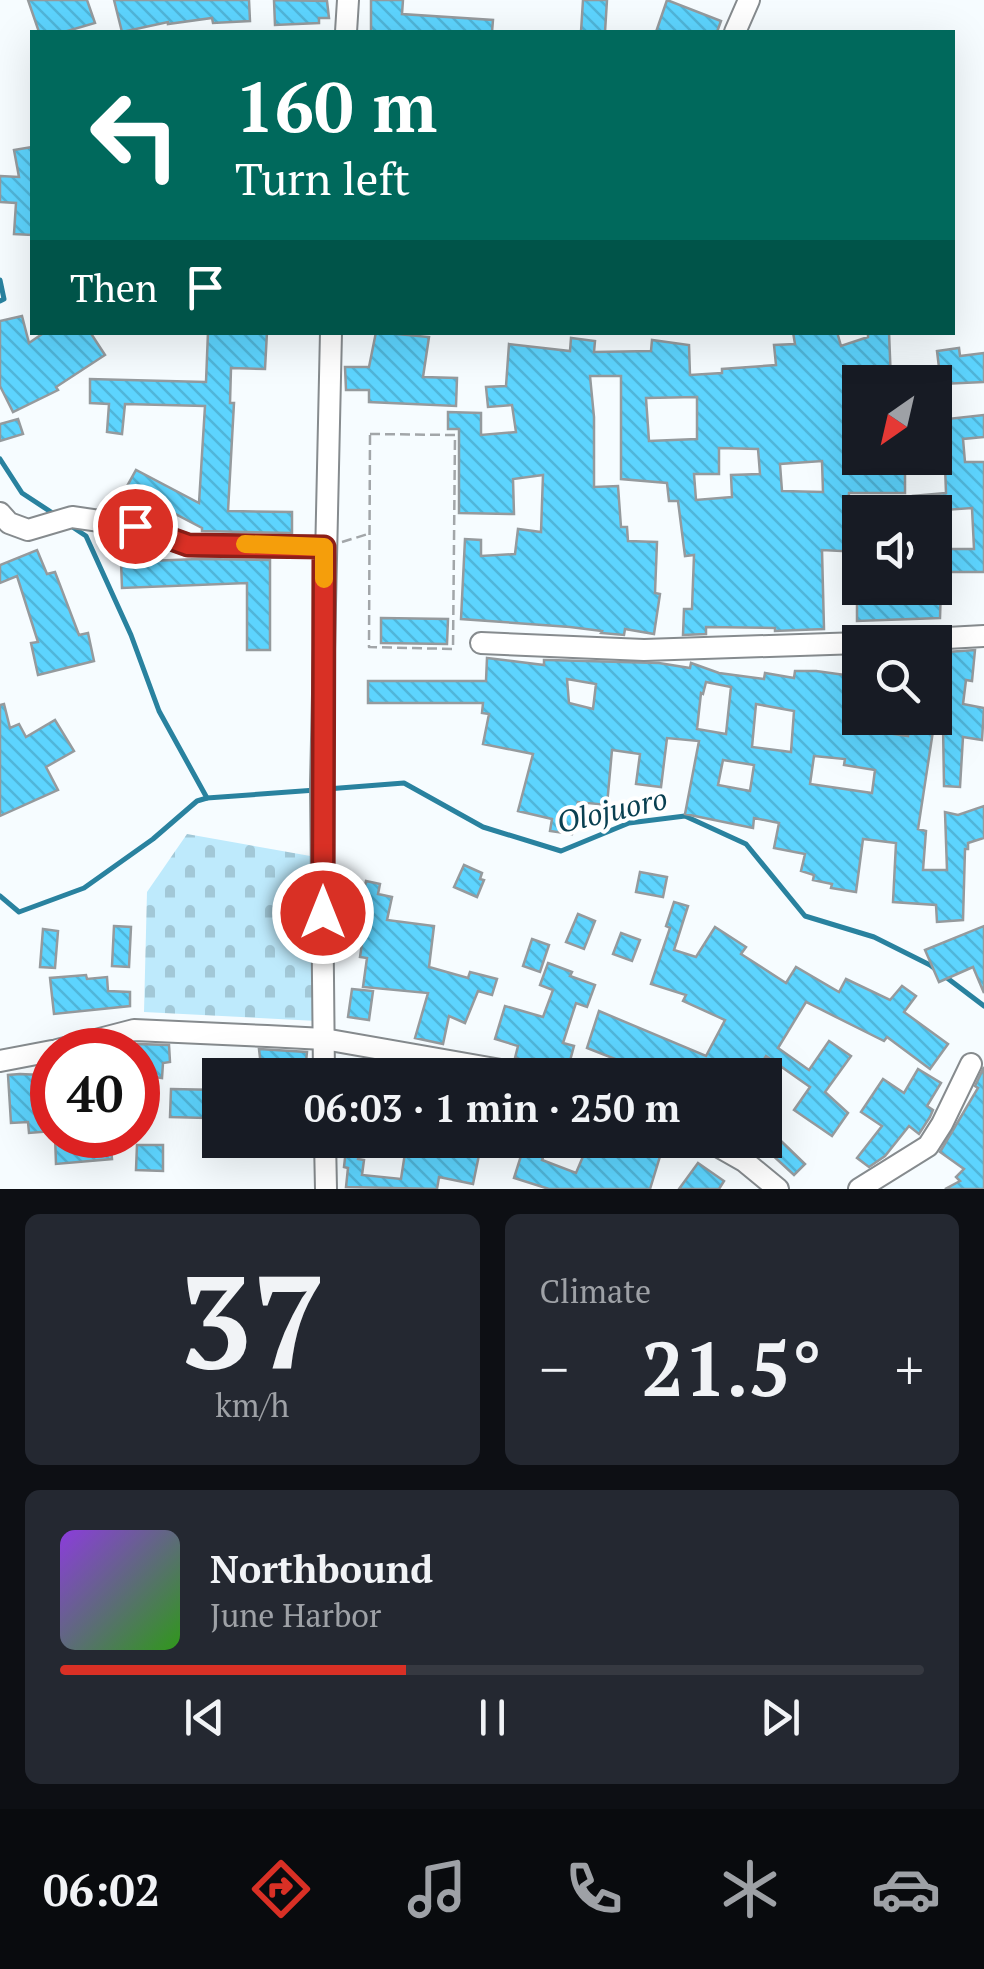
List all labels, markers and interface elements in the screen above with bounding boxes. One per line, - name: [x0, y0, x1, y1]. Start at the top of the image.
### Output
- text: 160 m: [235, 59, 437, 152]
- icon: left: [70, 70, 200, 200]
- text: Turn left: [235, 148, 410, 208]
- icon: arrive: [178, 260, 233, 315]
- text: Then: [70, 263, 158, 313]
- north arrow: [842, 365, 952, 475]
- map controls: [842, 365, 952, 735]
- pin: [93, 484, 178, 569]
- button: sound: [842, 495, 952, 605]
- icon: arrive: [108, 499, 163, 554]
- button: search: [842, 625, 952, 735]
- water label: Olojuoro: [553, 778, 671, 842]
- position arrow: [271, 861, 375, 965]
- speed limit sign: 40: [30, 1028, 160, 1158]
- text: 06:03 · 1 min · 250 m: [304, 1083, 680, 1133]
- text: 37: [179, 1233, 326, 1405]
- text: Climate: [540, 1270, 651, 1312]
- text: 21.5°: [642, 1318, 822, 1417]
- text: −: [540, 1332, 569, 1405]
- text: +: [895, 1332, 924, 1405]
- text: km/h: [215, 1384, 289, 1426]
- text: Northbound: [210, 1544, 433, 1594]
- text: June Harbor: [210, 1594, 381, 1636]
- icon: previous: [177, 1690, 232, 1745]
- icon: pause: [465, 1690, 520, 1745]
- icon: next: [753, 1690, 808, 1745]
- icon: directions: [246, 1854, 316, 1924]
- icon: music: [402, 1854, 472, 1924]
- icon: phone: [559, 1854, 629, 1924]
- icon: climate: [715, 1854, 785, 1924]
- icon: car: [871, 1854, 941, 1924]
- text: 06:02: [43, 1859, 160, 1919]

